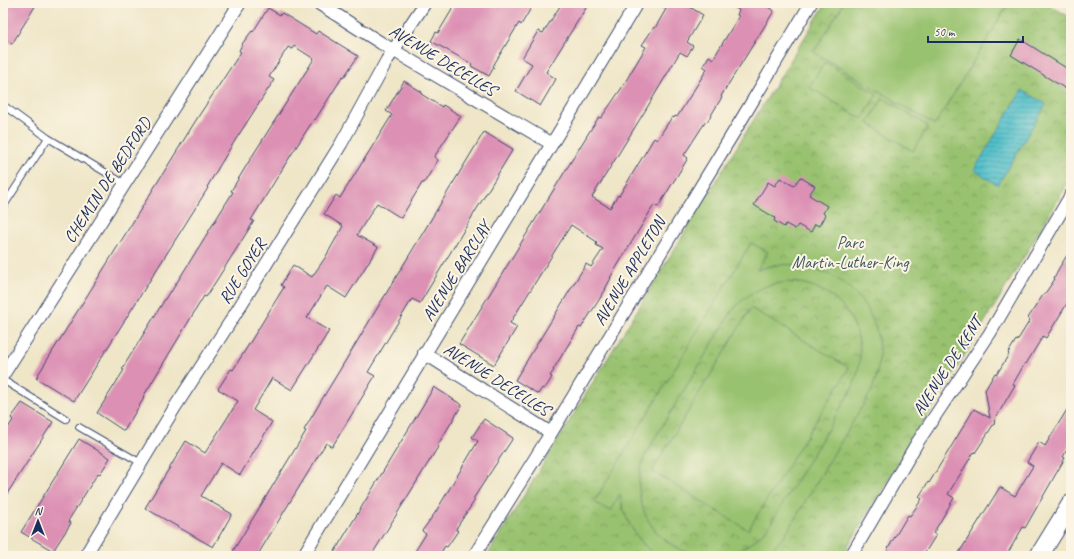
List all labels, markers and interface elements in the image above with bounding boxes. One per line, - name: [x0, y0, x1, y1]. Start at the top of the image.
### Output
- scale bar: [928, 18, 1023, 44]
- street label: AVENUE DECELLES: [385, 20, 503, 103]
- text: 50 m: [934, 24, 956, 40]
- street label: CHEMIN DE BEDFORD: [59, 112, 157, 247]
- street label: AVENUE APPLETON: [589, 211, 671, 329]
- street label: AVENUE BARCLAY: [418, 215, 497, 325]
- park label: Parc Martin-Luther-King: [792, 232, 910, 273]
- street label: RUE GOYER: [214, 233, 272, 308]
- street label: AVENUE DE KENT: [908, 310, 989, 419]
- street label: AVENUE DECELLES: [440, 338, 557, 422]
- north arrow: [18, 501, 58, 541]
- text: N: [35, 504, 44, 518]

